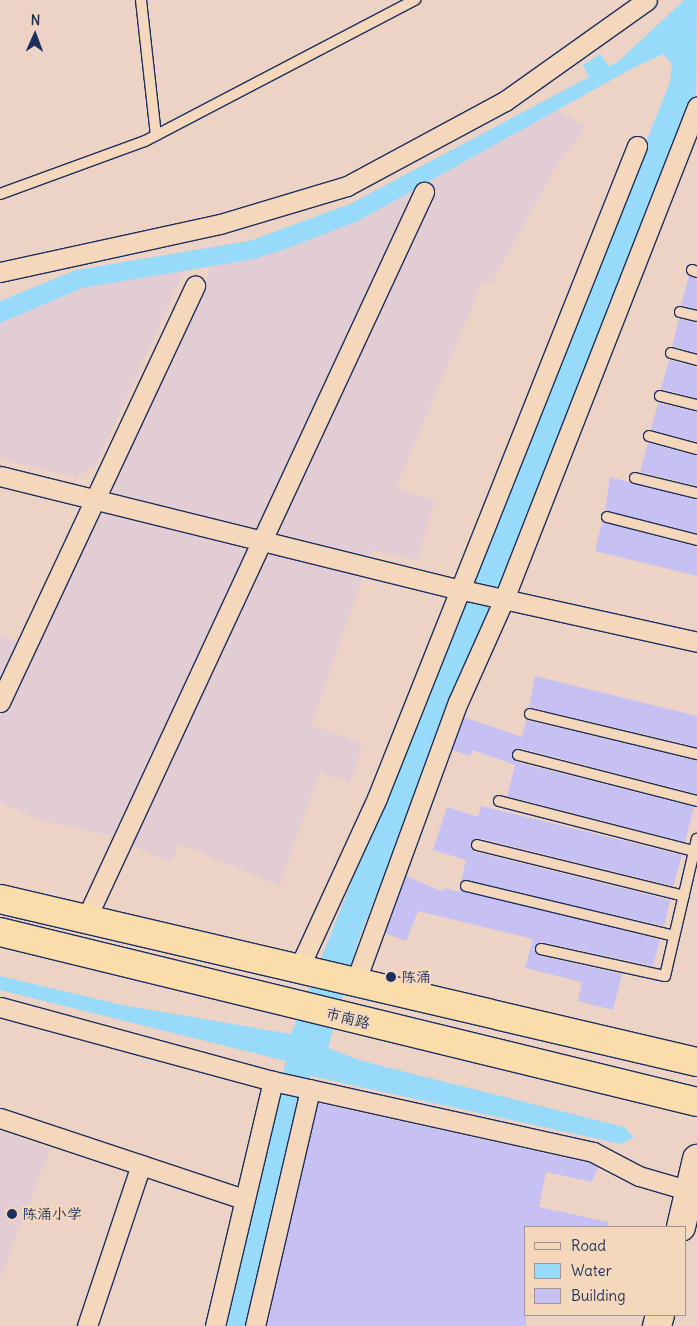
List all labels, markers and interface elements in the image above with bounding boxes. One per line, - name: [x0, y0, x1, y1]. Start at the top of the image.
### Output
- north arrow: [10, 10, 60, 60]
- text: N: [30, 11, 41, 29]
- place label: 陈涌: [401, 968, 431, 986]
- marker: 陈涌: [385, 971, 397, 983]
- street label: 市南路: [324, 1004, 372, 1032]
- place label: 陈涌小学: [22, 1205, 82, 1223]
- marker: 陈涌小学: [6, 1208, 18, 1220]
- legend: [524, 1226, 687, 1316]
- text: Road: [571, 1236, 606, 1255]
- text: Water: [571, 1261, 612, 1280]
- text: Building: [571, 1286, 626, 1305]

